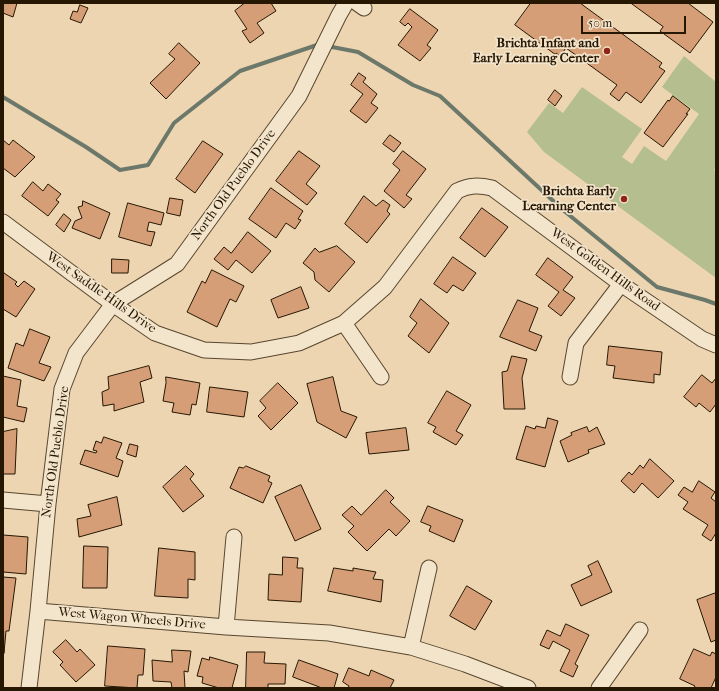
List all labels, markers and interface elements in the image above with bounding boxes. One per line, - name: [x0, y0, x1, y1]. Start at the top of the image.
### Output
- scale bar: [583, 8, 688, 34]
- text: 50 m: [588, 16, 612, 30]
- place label: Brichta Infant and Early Learning Center: [473, 36, 599, 67]
- marker: Brichta Infant and Early Learning Center: [602, 46, 612, 56]
- street label: North Old Pueblo Drive: [189, 127, 279, 243]
- place label: Brichta Early Learning Center: [522, 184, 616, 215]
- marker: Brichta Early Learning Center: [619, 194, 629, 204]
- street label: West Golden Hills Road: [547, 225, 663, 315]
- street label: West Saddle Hills Drive: [43, 249, 159, 337]
- street label: North Old Pueblo Drive: [39, 385, 73, 519]
- street label: West Wagon Wheels Drive: [58, 605, 206, 633]

